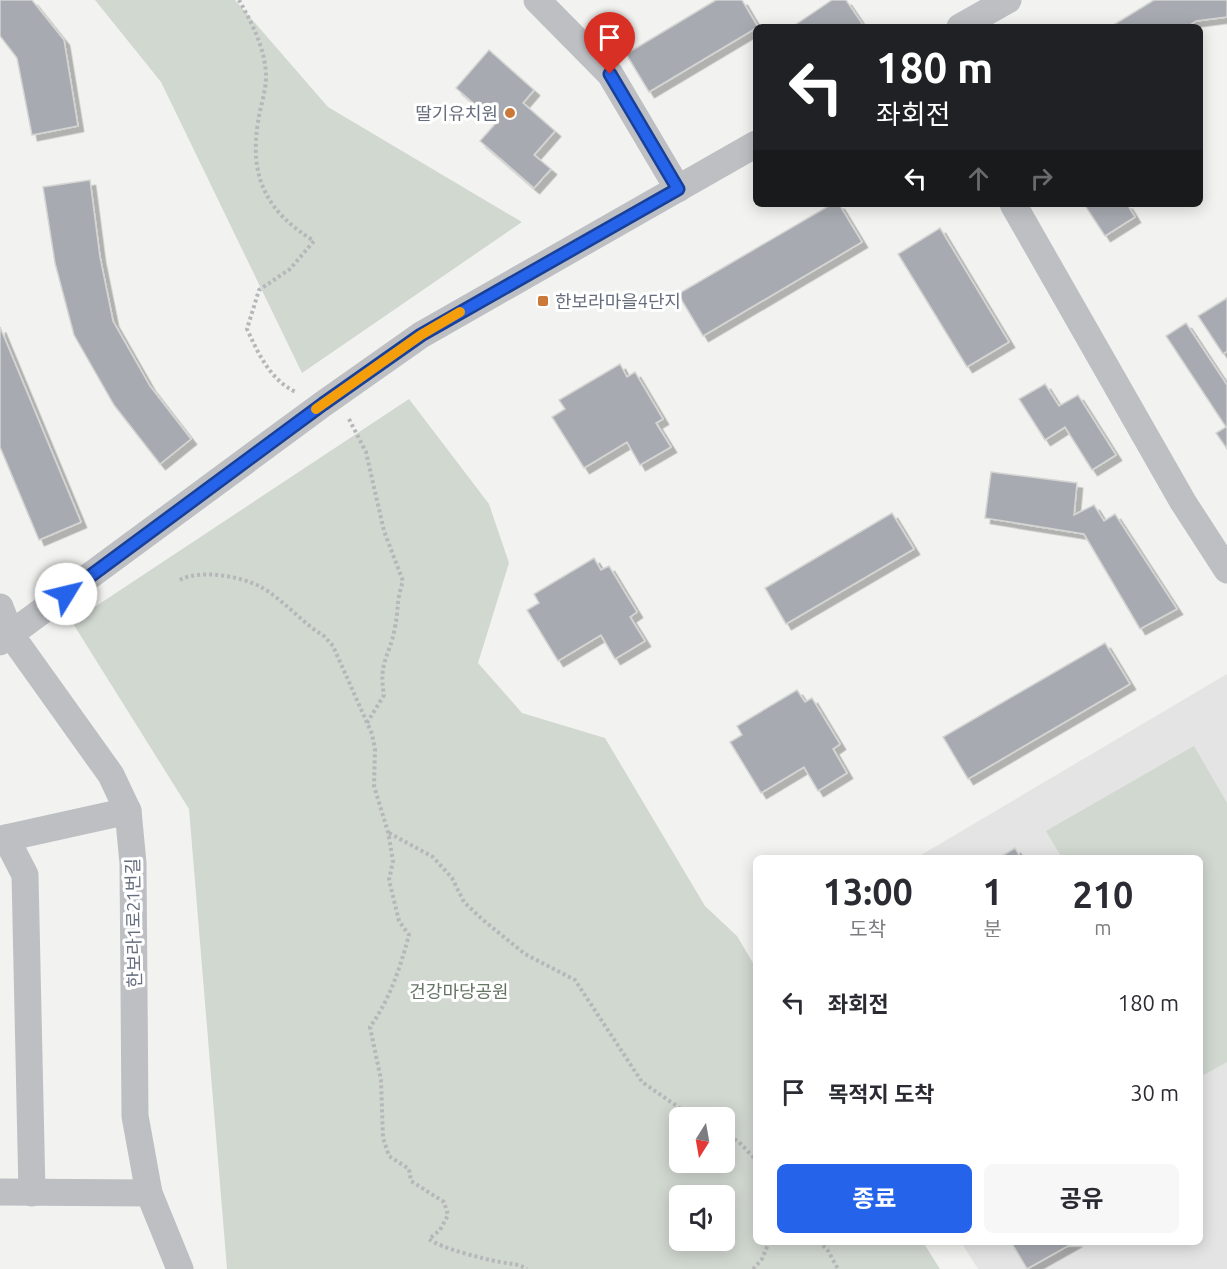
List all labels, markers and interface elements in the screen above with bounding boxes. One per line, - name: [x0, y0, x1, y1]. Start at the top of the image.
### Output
- pin: [584, 12, 635, 74]
- icon: arrive: [593, 21, 626, 54]
- text: 180 m: [876, 44, 993, 91]
- icon: left: [777, 48, 855, 126]
- text: 좌회전: [876, 99, 951, 129]
- place label: 딸기유치원: [415, 103, 498, 123]
- marker: 딸기유치원: [503, 106, 517, 120]
- icon: left: [899, 162, 932, 195]
- icon: ahead: [962, 162, 995, 195]
- icon: right: [1025, 162, 1058, 195]
- place label: 한보라마을4단지: [555, 291, 681, 311]
- marker: 한보라마을4단지: [536, 294, 550, 308]
- position arrow: [34, 562, 98, 626]
- street label: 한보라1로21번길: [122, 858, 144, 988]
- text: 13:00: [823, 871, 913, 912]
- text: 1: [982, 871, 1003, 912]
- text: 210: [1072, 874, 1133, 915]
- text: m: [1094, 916, 1112, 939]
- text: 도착: [849, 917, 886, 940]
- text: 분: [983, 917, 1002, 940]
- park label: 건강마당공원: [409, 981, 509, 1001]
- icon: left: [777, 986, 810, 1019]
- text: 180 m: [1118, 990, 1179, 1015]
- text: 좌회전: [828, 991, 889, 1016]
- icon: arrive: [777, 1076, 810, 1109]
- text: 30 m: [1130, 1080, 1179, 1105]
- text: 목적지 도착: [828, 1081, 934, 1106]
- north arrow: [669, 1107, 735, 1173]
- map controls: [669, 1107, 735, 1251]
- button: 종료: [777, 1164, 972, 1233]
- button: 공유: [984, 1164, 1179, 1233]
- button: sound: [669, 1185, 735, 1251]

